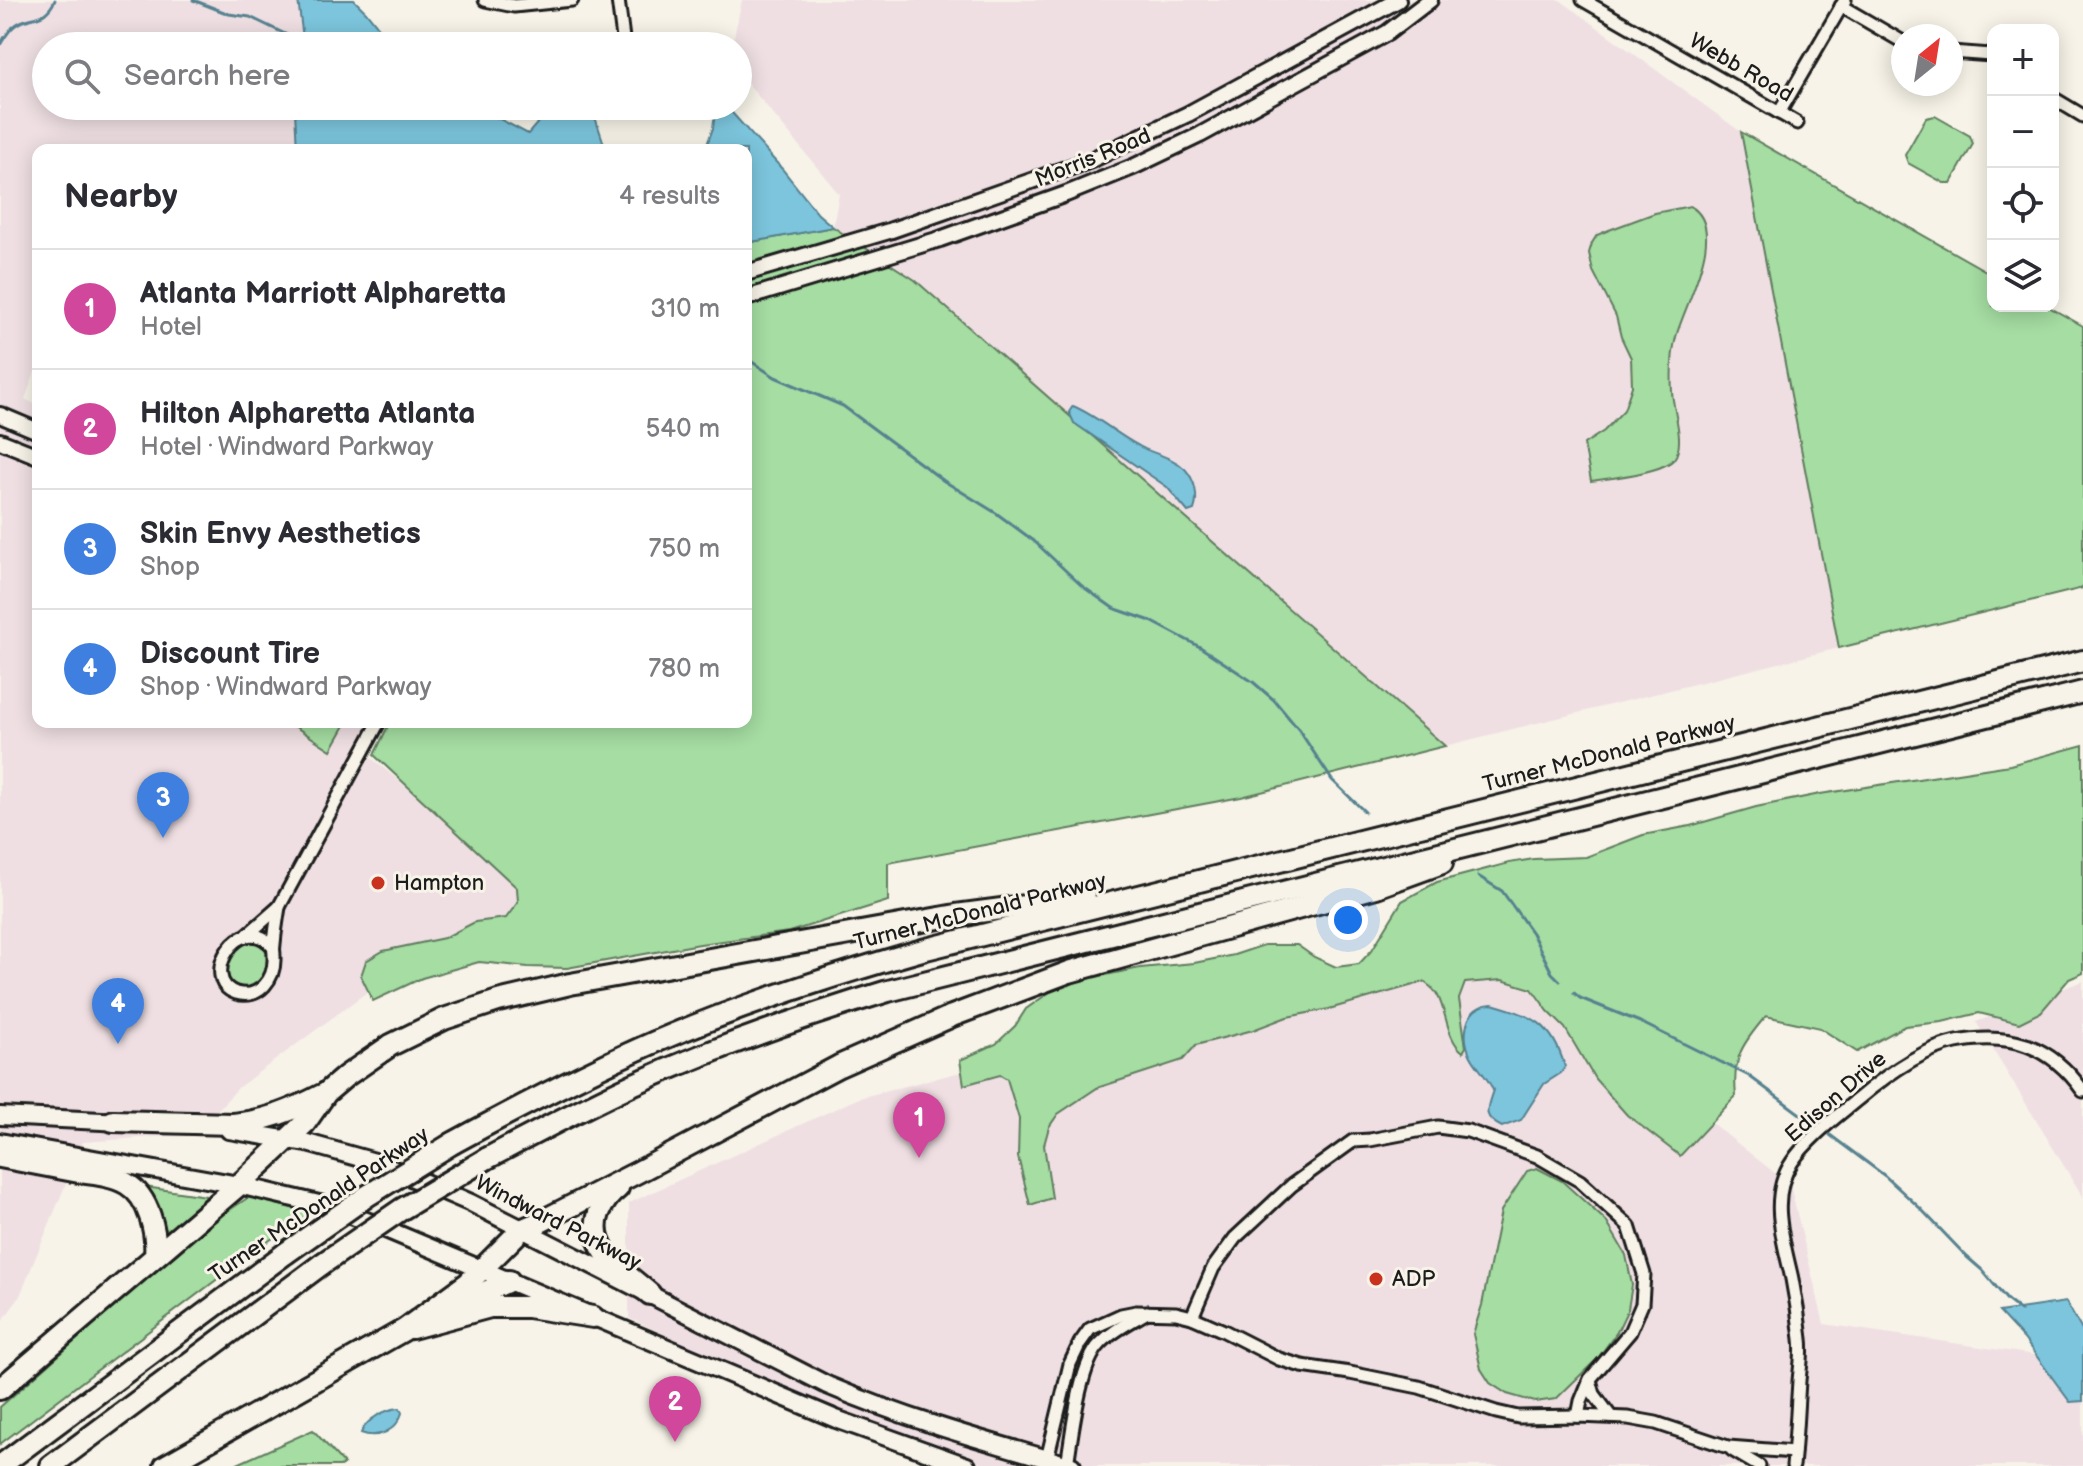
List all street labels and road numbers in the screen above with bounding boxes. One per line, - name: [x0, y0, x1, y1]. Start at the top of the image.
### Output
- street label: Webb Road: [1684, 27, 1798, 109]
- street label: Morris Road: [1031, 123, 1155, 193]
- street label: Turner McDonald Parkway: [1480, 710, 1738, 798]
- street label: Turner McDonald Parkway: [851, 868, 1109, 956]
- street label: Edison Drive: [1780, 1046, 1892, 1148]
- street label: Turner McDonald Parkway: [204, 1121, 434, 1289]
- street label: Windward Parkway: [471, 1170, 646, 1276]

